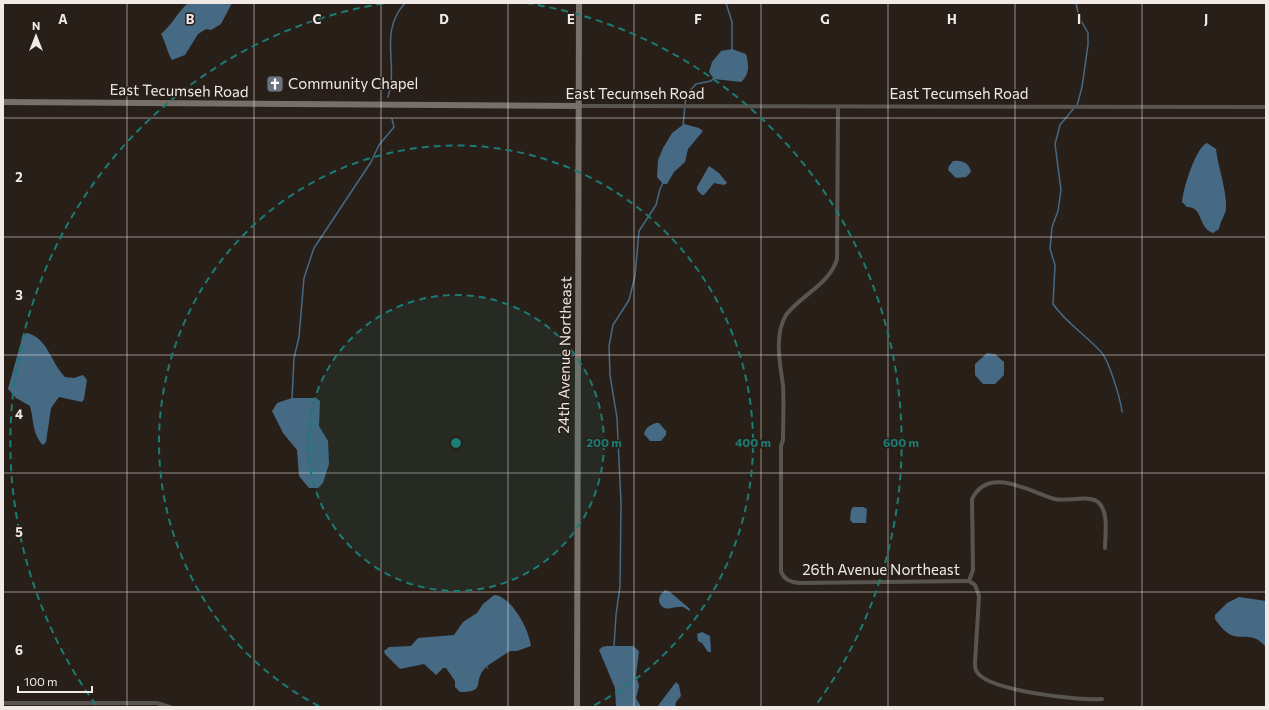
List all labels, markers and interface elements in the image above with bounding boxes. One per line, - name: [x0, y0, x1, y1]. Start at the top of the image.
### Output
- text: A: [58, 11, 68, 27]
- text: B: [186, 11, 195, 27]
- text: C: [313, 11, 322, 27]
- text: D: [439, 11, 449, 27]
- text: E: [567, 11, 575, 27]
- text: F: [694, 11, 702, 27]
- text: G: [820, 11, 830, 27]
- text: H: [947, 11, 957, 27]
- text: I: [1077, 11, 1081, 27]
- text: J: [1204, 11, 1208, 27]
- north arrow: [16, 16, 56, 56]
- text: N: [32, 19, 40, 32]
- church icon: Community Chapel: [265, 74, 285, 94]
- place label: Community Chapel: [288, 74, 418, 92]
- street label: East Tecumseh Road: [109, 80, 249, 100]
- street label: East Tecumseh Road: [565, 84, 705, 102]
- street label: East Tecumseh Road: [889, 84, 1029, 102]
- text: 2: [15, 169, 23, 185]
- street label: 24th Avenue Northeast: [554, 276, 574, 434]
- text: 3: [15, 287, 23, 303]
- text: 4: [15, 406, 23, 422]
- text: 200 m: [586, 435, 622, 449]
- text: 400 m: [735, 435, 771, 449]
- text: 600 m: [883, 435, 919, 449]
- centre of rings: [449, 436, 463, 450]
- text: 5: [15, 524, 23, 540]
- street label: 26th Avenue Northeast: [802, 560, 960, 578]
- text: 6: [15, 642, 23, 658]
- scale bar: [18, 668, 92, 694]
- text: 100 m: [24, 674, 58, 688]

